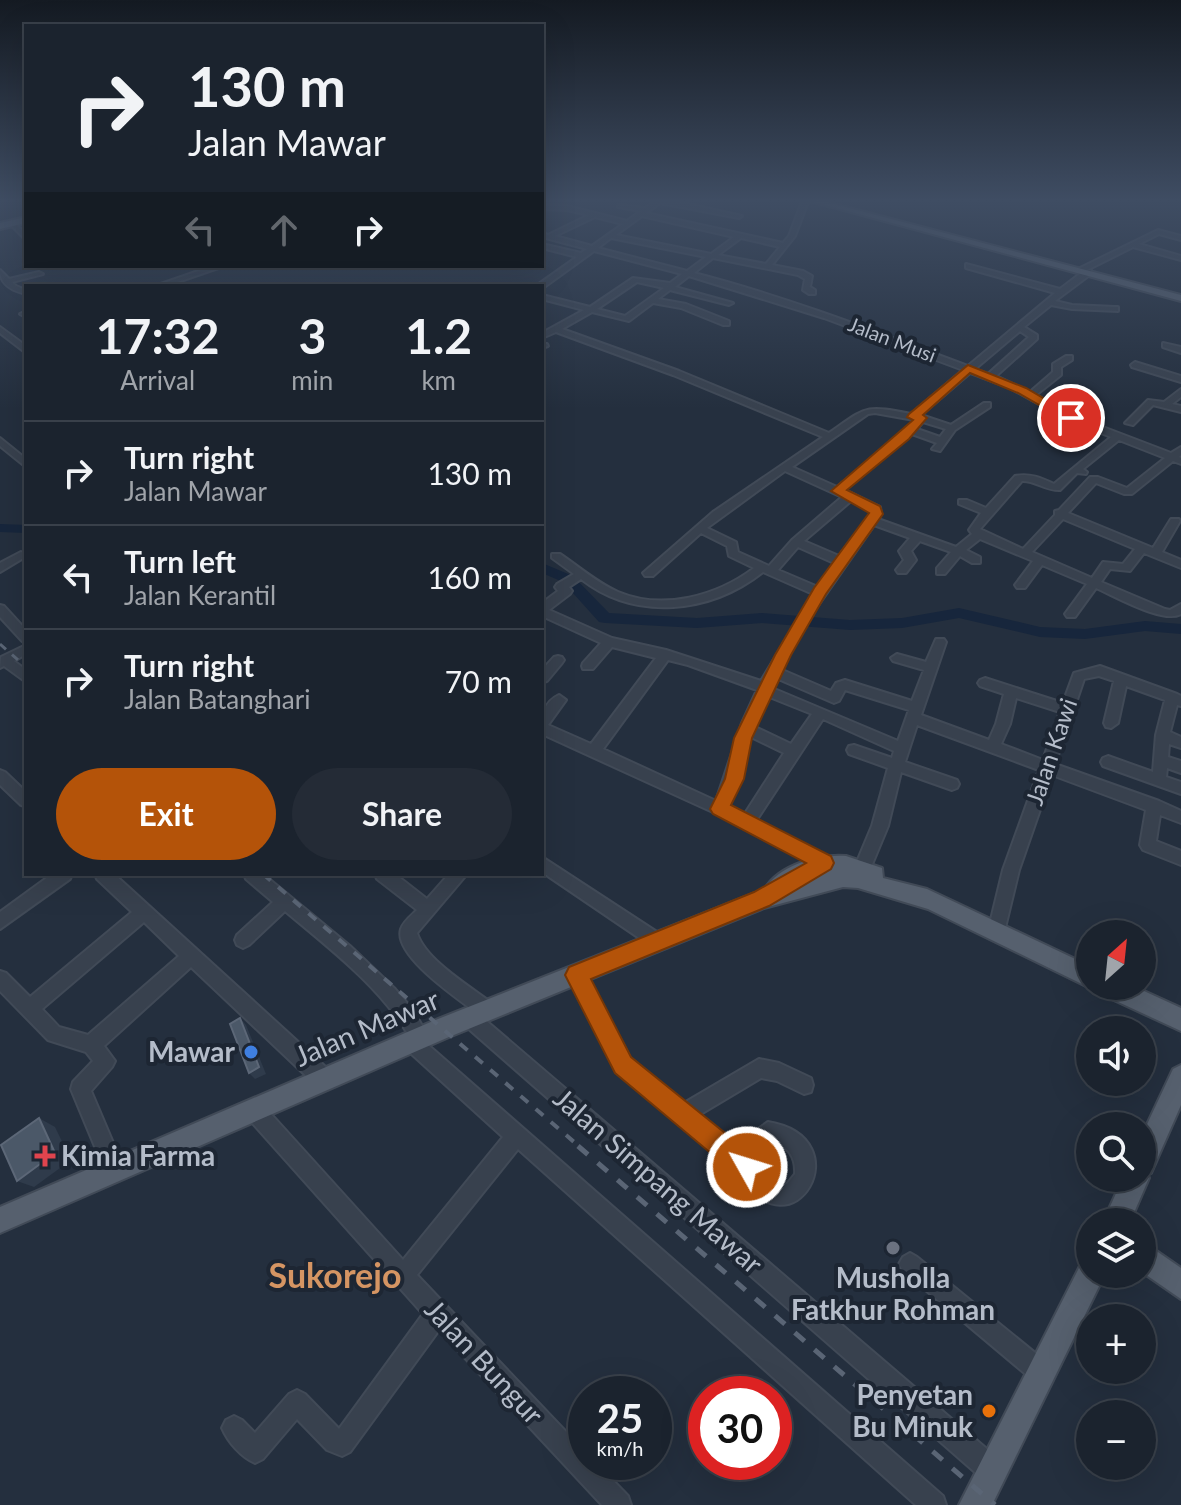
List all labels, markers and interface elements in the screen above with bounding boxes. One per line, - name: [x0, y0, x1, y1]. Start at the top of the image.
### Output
- text: 130 m: [188, 52, 346, 119]
- icon: right: [56, 56, 160, 160]
- text: Jalan Mawar: [188, 120, 386, 164]
- icon: left: [178, 208, 222, 252]
- icon: ahead: [262, 208, 306, 252]
- icon: right: [346, 208, 390, 252]
- text: 17:32: [96, 307, 219, 364]
- text: 3: [298, 307, 326, 364]
- text: 1.2: [405, 307, 472, 364]
- street label: Jalan Musi: [845, 311, 940, 367]
- text: Arrival: [120, 364, 195, 396]
- text: min: [291, 364, 333, 396]
- text: km: [421, 364, 456, 396]
- pin: [1037, 384, 1105, 452]
- icon: arrive: [1049, 396, 1093, 440]
- text: Turn right: [124, 439, 254, 475]
- icon: right: [56, 451, 100, 495]
- text: 130 m: [427, 455, 512, 491]
- text: Jalan Mawar: [124, 475, 267, 507]
- text: Turn left: [124, 543, 236, 579]
- icon: left: [56, 555, 100, 599]
- text: 160 m: [427, 559, 512, 595]
- text: Jalan Kerantil: [124, 579, 276, 611]
- text: Turn right: [124, 647, 254, 683]
- icon: right: [56, 659, 100, 703]
- text: 70 m: [445, 663, 512, 699]
- text: Jalan Batanghari: [124, 683, 310, 715]
- street label: Jalan Kawi: [1019, 694, 1082, 809]
- button: Exit: [56, 768, 276, 860]
- button: Share: [292, 768, 512, 860]
- north arrow: [1076, 920, 1156, 1000]
- map controls: [1076, 920, 1156, 1480]
- street label: Jalan Mawar: [289, 981, 444, 1073]
- button: sound: [1076, 1016, 1156, 1096]
- place label: Mawar: [148, 1034, 236, 1068]
- marker: Mawar: [242, 1043, 260, 1061]
- street label: Jalan Simpang Mawar: [547, 1080, 770, 1280]
- button: search: [1076, 1112, 1156, 1192]
- position arrow: [705, 1125, 789, 1209]
- place label: Kimia Farma: [61, 1138, 215, 1172]
- marker: Kimia Farma: [36, 1147, 54, 1165]
- button: layers: [1076, 1208, 1156, 1288]
- marker: Musholla Fatkhur Rohman: [884, 1239, 902, 1257]
- district label: Sukorejo: [269, 1254, 401, 1295]
- place label: Musholla Fatkhur Rohman: [791, 1260, 995, 1326]
- street label: Jalan Bungur: [418, 1292, 551, 1431]
- button: +: [1076, 1304, 1156, 1384]
- speed limit sign: 30: [688, 1376, 792, 1480]
- place label: Penyetan Bu Minuk: [852, 1377, 973, 1443]
- text: 25: [597, 1394, 643, 1442]
- button: −: [1076, 1400, 1156, 1480]
- marker: Penyetan Bu Minuk: [980, 1402, 998, 1420]
- text: km/h: [597, 1436, 643, 1460]

